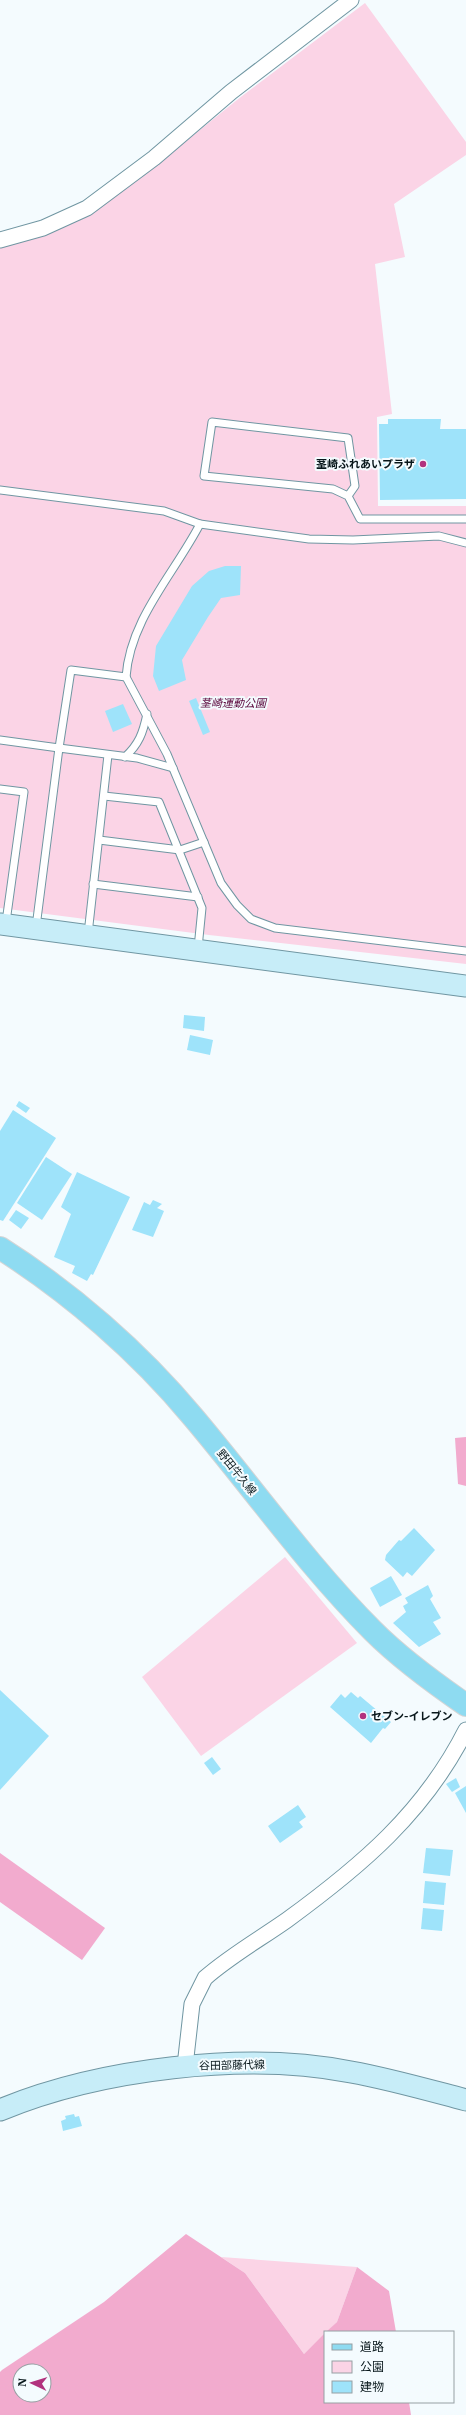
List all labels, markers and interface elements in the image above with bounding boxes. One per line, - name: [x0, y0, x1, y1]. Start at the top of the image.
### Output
- place label: 茎崎ふれあいプラザ: [316, 457, 415, 471]
- marker: 茎崎ふれあいプラザ: [418, 459, 428, 469]
- park label: 茎崎運動公園: [200, 696, 268, 710]
- street label: 野田牛久線: [214, 1446, 260, 1498]
- place label: セブン-イレブン: [371, 1709, 452, 1723]
- marker: セブン-イレブン: [358, 1711, 368, 1721]
- street label: 谷田部藤代線: [199, 2057, 265, 2073]
- legend: [324, 2331, 454, 2403]
- text: 道路: [360, 2339, 384, 2354]
- text: 公園: [360, 2359, 384, 2374]
- north arrow: [12, 2363, 52, 2403]
- text: N: [15, 2377, 29, 2387]
- text: 建物: [360, 2379, 384, 2394]

